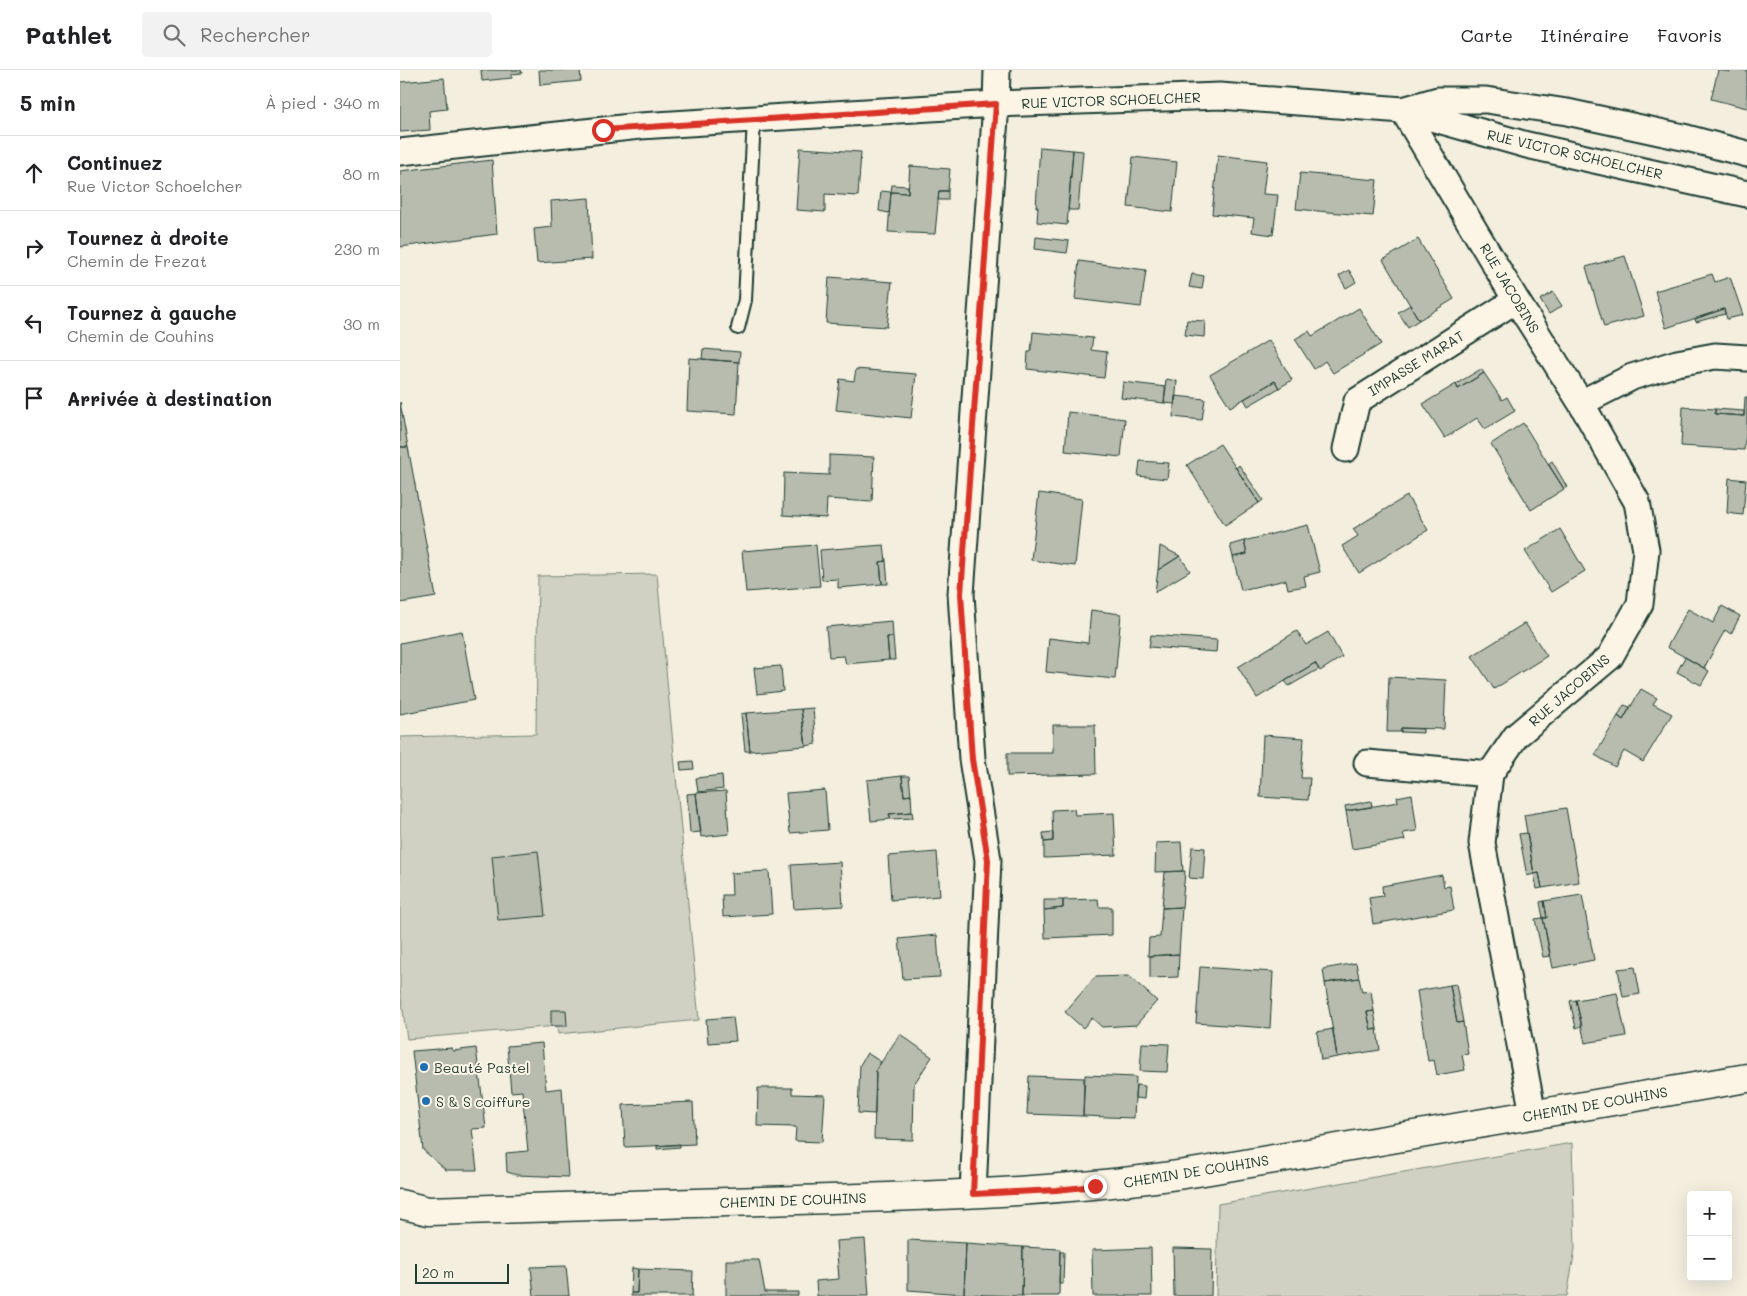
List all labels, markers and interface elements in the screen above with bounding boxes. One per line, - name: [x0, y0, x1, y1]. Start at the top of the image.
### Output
- search box: [142, 12, 492, 57]
- text: Pathlet: [25, 19, 112, 50]
- icon: search: [160, 21, 188, 49]
- text: Rechercher: [200, 22, 311, 47]
- text: Carte: [1461, 23, 1513, 47]
- text: Itinéraire: [1541, 23, 1629, 47]
- text: Favoris: [1657, 23, 1722, 47]
- street label: RUE VICTOR SCHOELCHER: [1021, 87, 1201, 113]
- text: 5 min: [20, 89, 76, 116]
- text: À pied · 340 m: [265, 92, 380, 113]
- route start: [592, 119, 615, 142]
- street label: RUE VICTOR SCHOELCHER: [1485, 125, 1665, 183]
- text: Continuez: [67, 150, 162, 175]
- icon: ahead: [20, 159, 48, 187]
- text: 80 m: [343, 163, 380, 184]
- text: Rue Victor Schoelcher: [67, 175, 243, 196]
- text: Tournez à droite: [67, 225, 229, 250]
- icon: right: [20, 234, 48, 262]
- text: 230 m: [334, 238, 380, 259]
- street label: RUE JACOBINS: [1476, 240, 1544, 336]
- text: Chemin de Frezat: [67, 250, 207, 271]
- text: Tournez à gauche: [67, 300, 236, 325]
- icon: left: [20, 309, 48, 337]
- text: 30 m: [343, 313, 380, 334]
- text: Chemin de Couhins: [67, 325, 214, 346]
- street label: IMPASSE MARAT: [1364, 326, 1468, 400]
- icon: arrive: [20, 384, 48, 412]
- text: Arrivée à destination: [67, 386, 272, 411]
- street label: RUE JACOBINS: [1524, 649, 1614, 730]
- place label: Beauté Pastel: [434, 1058, 529, 1077]
- marker: Beauté Pastel: [418, 1061, 430, 1073]
- street label: CHEMIN DE COUHINS: [1521, 1082, 1669, 1126]
- place label: S & S coiffure: [436, 1092, 530, 1111]
- marker: S & S coiffure: [420, 1095, 432, 1107]
- street label: CHEMIN DE COUHINS: [1122, 1150, 1270, 1192]
- route end: [1084, 1175, 1107, 1198]
- street label: CHEMIN DE COUHINS: [719, 1188, 867, 1212]
- map controls: [1687, 1191, 1732, 1281]
- button: +: [1687, 1191, 1732, 1236]
- button: −: [1687, 1236, 1732, 1281]
- scale bar: [415, 1261, 509, 1284]
- text: 20 m: [422, 1263, 454, 1282]

